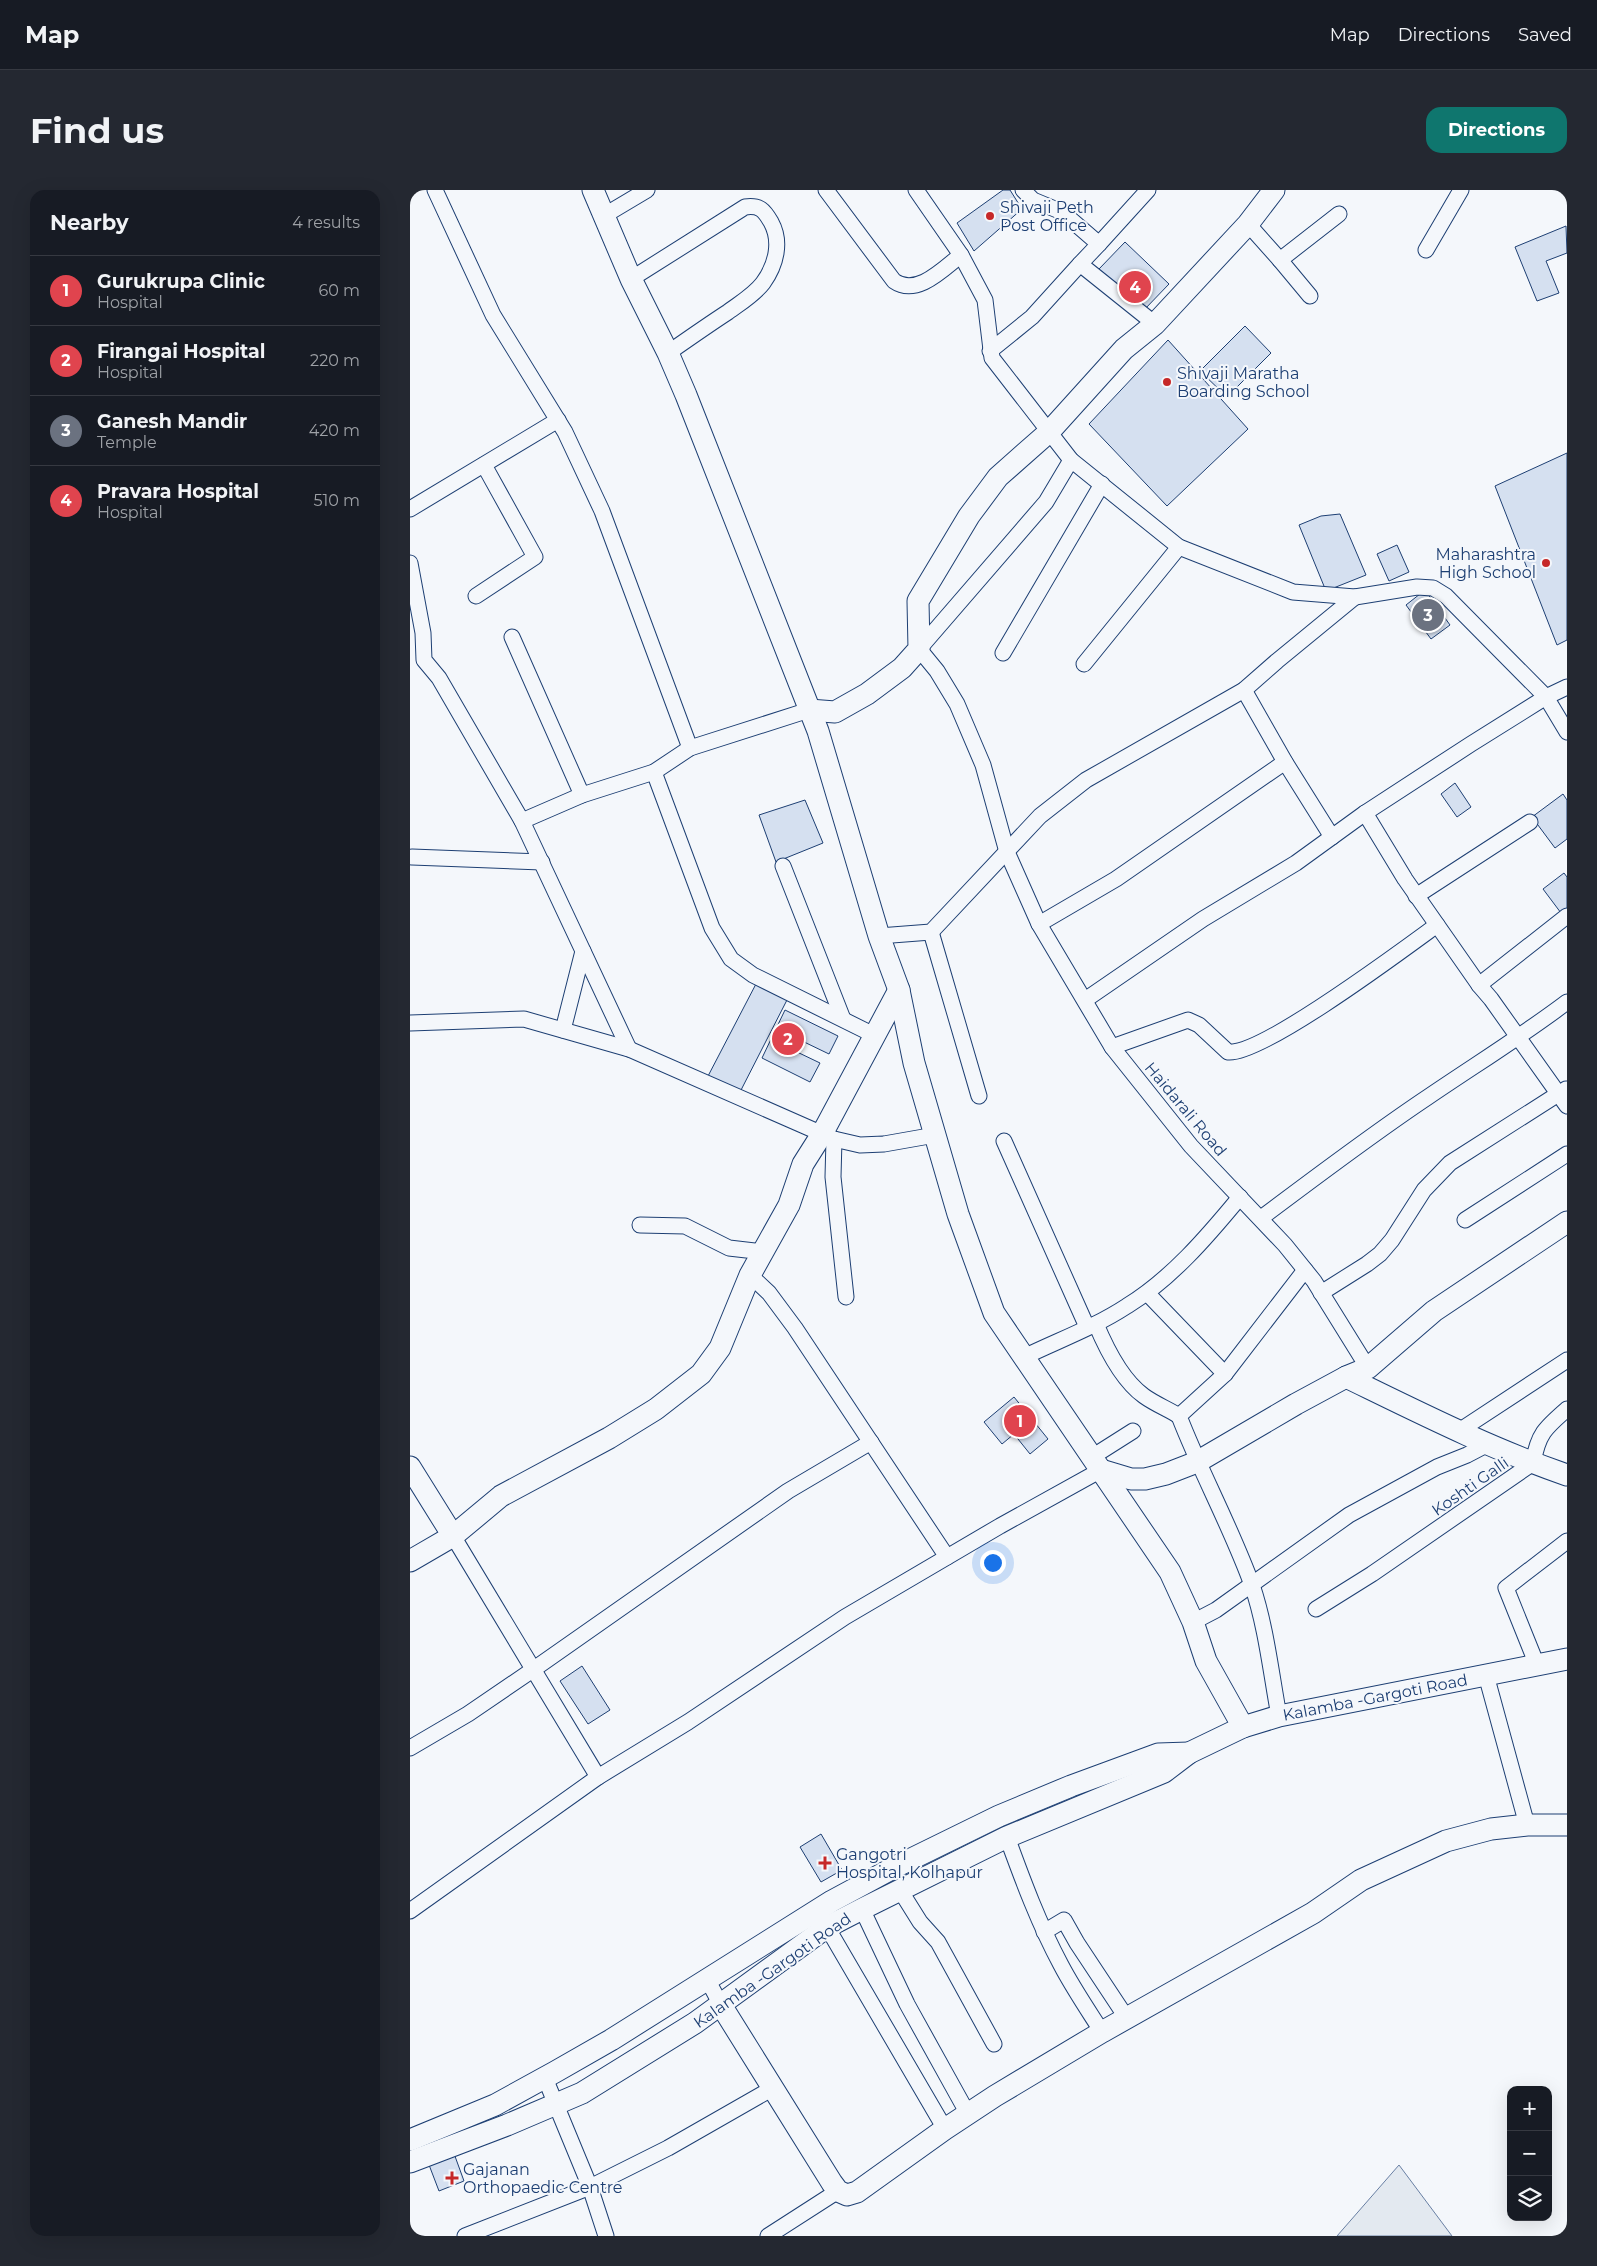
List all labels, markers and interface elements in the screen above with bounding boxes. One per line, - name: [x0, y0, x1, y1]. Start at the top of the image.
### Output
- text: Map: [25, 20, 79, 49]
- text: Map: [1330, 24, 1370, 46]
- text: Directions: [1398, 24, 1490, 46]
- text: Saved: [1518, 24, 1572, 46]
- button: Directions: [1426, 107, 1567, 153]
- text: Find us: [30, 109, 164, 152]
- place label: Shivaji Peth Post Office: [1000, 198, 1094, 235]
- text: Nearby: [50, 210, 129, 235]
- marker: Shivaji Peth Post Office: [984, 210, 996, 222]
- text: 4 results: [292, 213, 360, 232]
- pin: 4: [1119, 268, 1151, 306]
- text: Gurukrupa Clinic: [97, 270, 265, 293]
- text: 1: [63, 281, 69, 300]
- text: 60 m: [318, 281, 360, 300]
- text: Hospital: [97, 293, 163, 312]
- text: Firangai Hospital: [97, 340, 265, 363]
- text: 2: [61, 351, 71, 370]
- text: 220 m: [310, 351, 360, 370]
- text: Hospital: [97, 363, 163, 382]
- place label: Shivaji Maratha Boarding School: [1177, 364, 1310, 401]
- marker: Shivaji Maratha Boarding School: [1161, 376, 1173, 388]
- text: Ganesh Mandir: [97, 410, 247, 433]
- text: 3: [61, 421, 71, 440]
- text: 420 m: [309, 421, 360, 440]
- text: Temple: [97, 433, 157, 452]
- text: Pravara Hospital: [97, 480, 259, 503]
- text: 4: [60, 491, 72, 510]
- text: 510 m: [313, 491, 360, 510]
- text: Hospital: [97, 503, 163, 522]
- place label: Maharashtra High School: [1435, 545, 1536, 582]
- marker: Maharashtra High School: [1540, 557, 1552, 569]
- pin: 3: [1412, 596, 1444, 634]
- pin: 2: [772, 1020, 804, 1058]
- street label: Haidarali Road: [1141, 1058, 1230, 1160]
- pin: 1: [1004, 1402, 1036, 1440]
- street label: Koshti Galli: [1428, 1453, 1512, 1520]
- your location: [980, 1550, 1006, 1576]
- street label: Kalamba -Gargoti Road: [1281, 1670, 1469, 1725]
- place label: Gangotri Hospital, Kolhapur: [836, 1845, 983, 1882]
- marker: Gangotri Hospital, Kolhapur: [818, 1856, 832, 1870]
- street label: Kalamba -Gargoti Road: [690, 1909, 855, 2032]
- map controls: [1507, 2086, 1552, 2221]
- button: +: [1507, 2086, 1552, 2131]
- button: −: [1507, 2131, 1552, 2176]
- place label: Gajanan Orthopaedic Centre: [463, 2160, 623, 2197]
- marker: Gajanan Orthopaedic Centre: [445, 2171, 459, 2185]
- button: layers: [1507, 2176, 1552, 2221]

